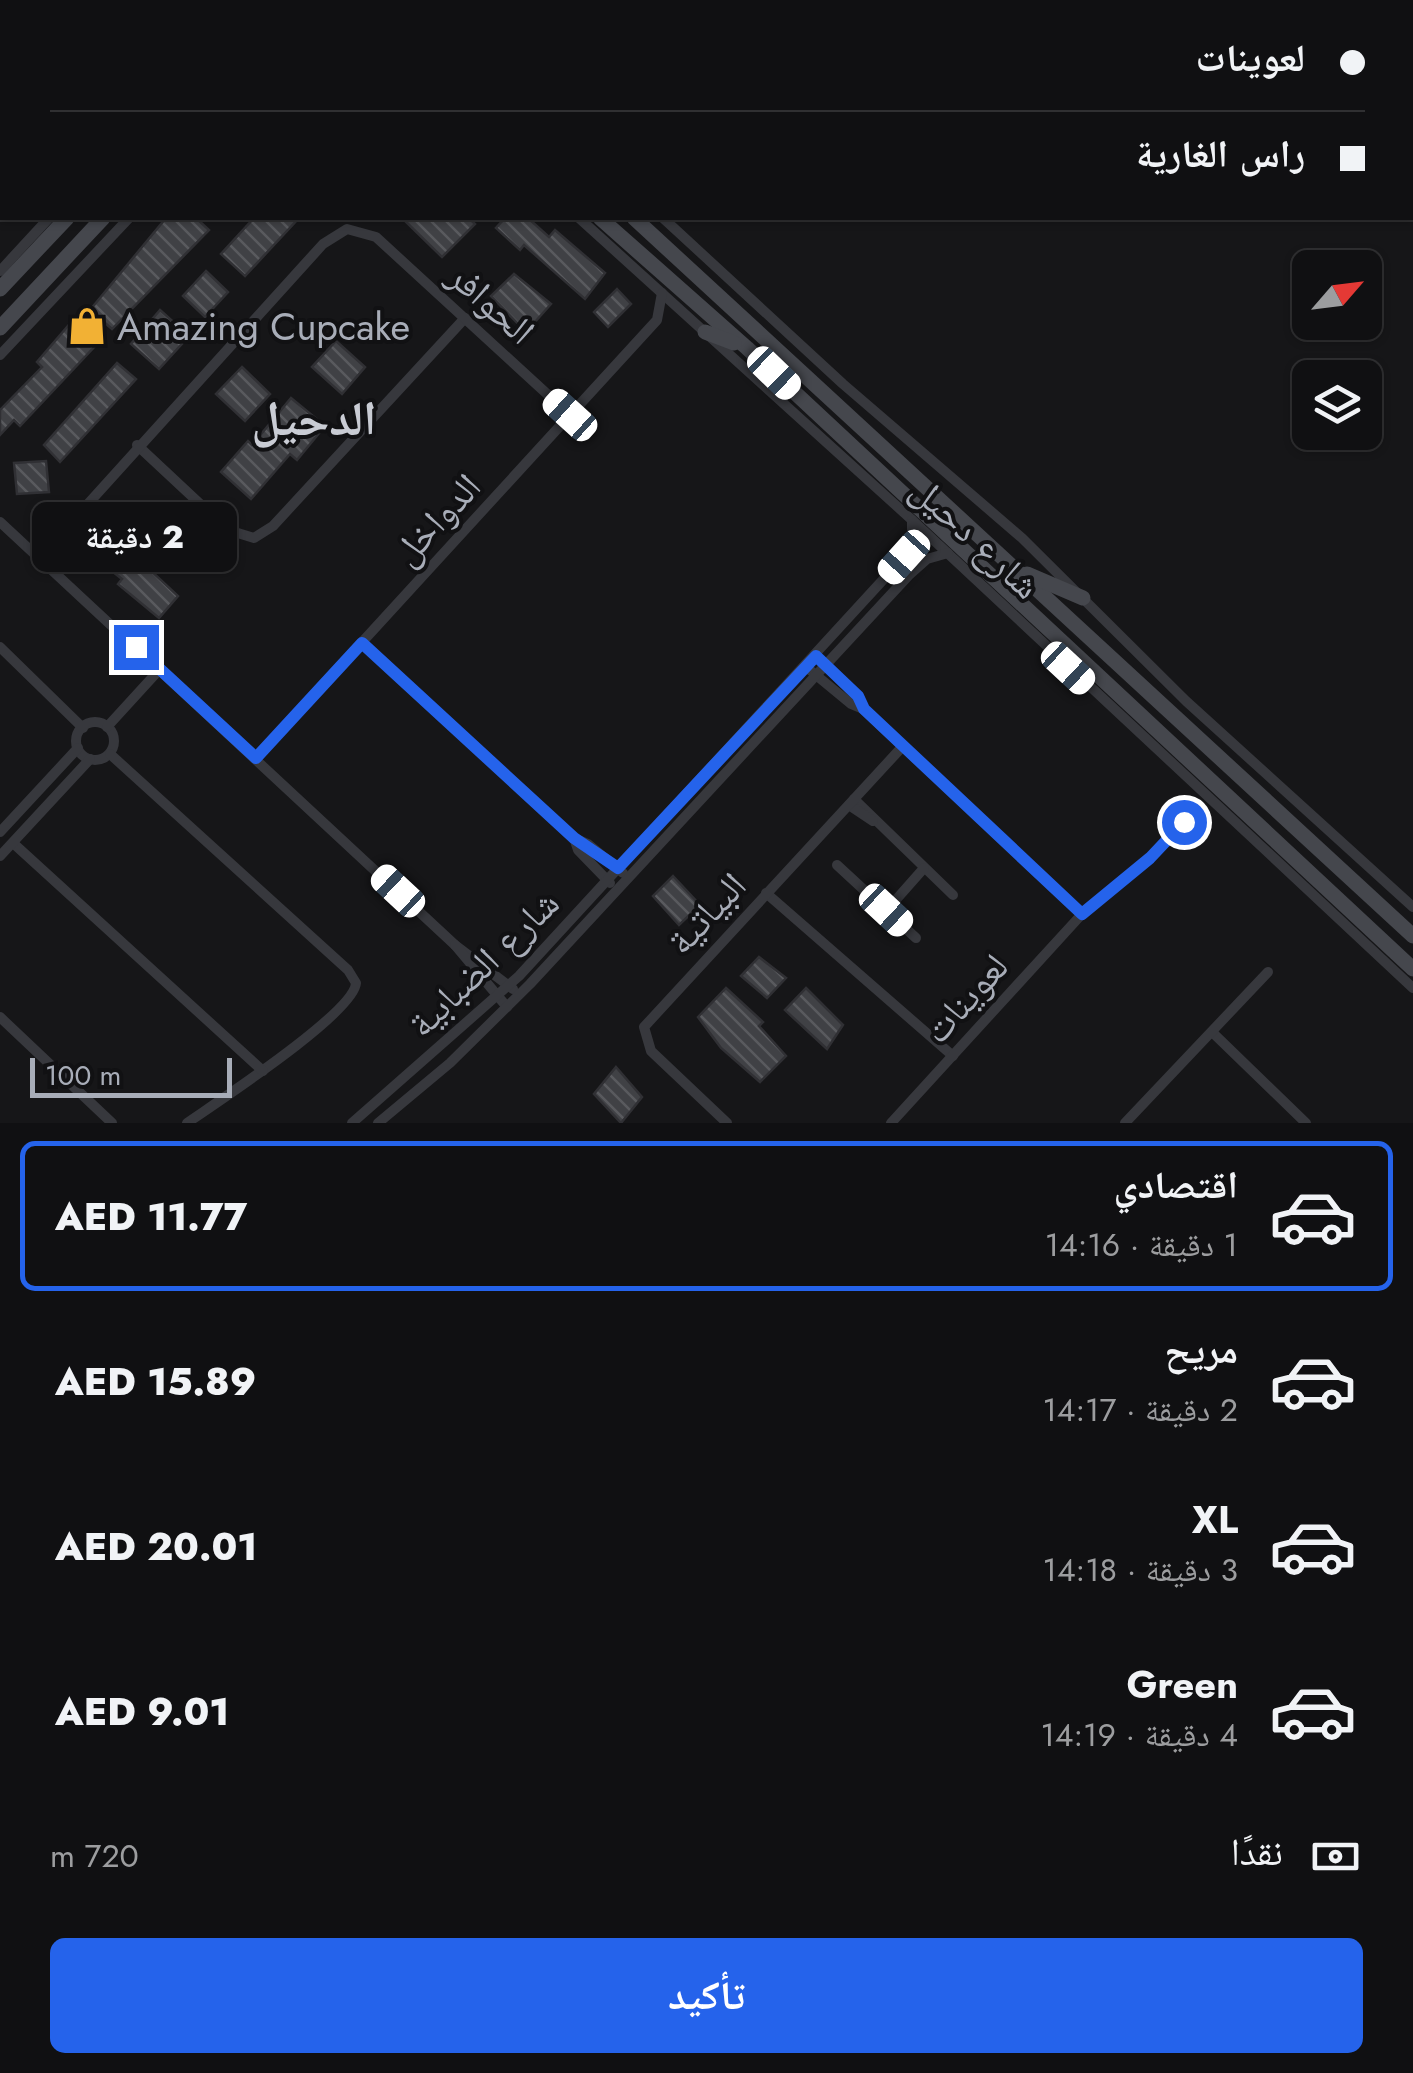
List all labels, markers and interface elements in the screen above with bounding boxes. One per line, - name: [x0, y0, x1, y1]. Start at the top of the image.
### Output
- text: لعوينات: [1195, 30, 1305, 85]
- text: راس الغارية: [1136, 126, 1305, 181]
- street label: الحوافر: [435, 248, 548, 357]
- north arrow: [1292, 250, 1382, 340]
- map controls: [1292, 250, 1382, 450]
- place label: Amazing Cupcake: [117, 299, 410, 354]
- shop icon: Amazing Cupcake: [66, 305, 108, 347]
- car: [742, 341, 806, 405]
- button: layers: [1292, 360, 1382, 450]
- district label: الدحيل: [251, 384, 377, 453]
- car: [538, 384, 602, 446]
- street label: الدواخل: [379, 461, 493, 577]
- street label: شارع دحيل: [899, 462, 1053, 612]
- callout: 2 دقيقة: [34, 502, 238, 572]
- text: 2 دقيقة: [85, 514, 184, 560]
- car: [873, 525, 935, 589]
- route end: [114, 625, 159, 670]
- car: [1036, 637, 1100, 699]
- route start: [1162, 800, 1207, 845]
- street label: البياتية: [653, 859, 759, 967]
- car: [366, 860, 430, 922]
- street label: شارع الضبابية: [395, 876, 571, 1050]
- car: [854, 879, 918, 941]
- street label: لعوينات: [910, 941, 1020, 1055]
- scale bar: [30, 1053, 232, 1098]
- text: 100 m: [45, 1055, 121, 1096]
- text: اقتصادي: [1114, 1157, 1238, 1212]
- icon: car: [1268, 1171, 1358, 1261]
- text: AED 11.77: [55, 1189, 247, 1244]
- text: 1 دقيقة · 14:16: [1045, 1222, 1238, 1268]
- text: مريح: [1164, 1322, 1238, 1377]
- icon: car: [1268, 1336, 1358, 1426]
- text: AED 15.89: [55, 1354, 256, 1409]
- text: 2 دقيقة · 14:17: [1042, 1387, 1238, 1433]
- text: XL: [1192, 1492, 1238, 1547]
- icon: car: [1268, 1501, 1358, 1591]
- text: AED 20.01: [55, 1519, 257, 1574]
- text: 3 دقيقة · 14:18: [1043, 1547, 1238, 1593]
- text: Green: [1127, 1657, 1238, 1712]
- icon: car: [1268, 1666, 1358, 1756]
- text: AED 9.01: [55, 1684, 229, 1739]
- text: 4 دقيقة · 14:19: [1040, 1712, 1238, 1758]
- text: نقدًا: [1231, 1824, 1283, 1879]
- icon: cash: [1308, 1829, 1363, 1884]
- text: 720 m: [50, 1833, 139, 1879]
- button: تأكيد: [50, 1938, 1363, 2053]

